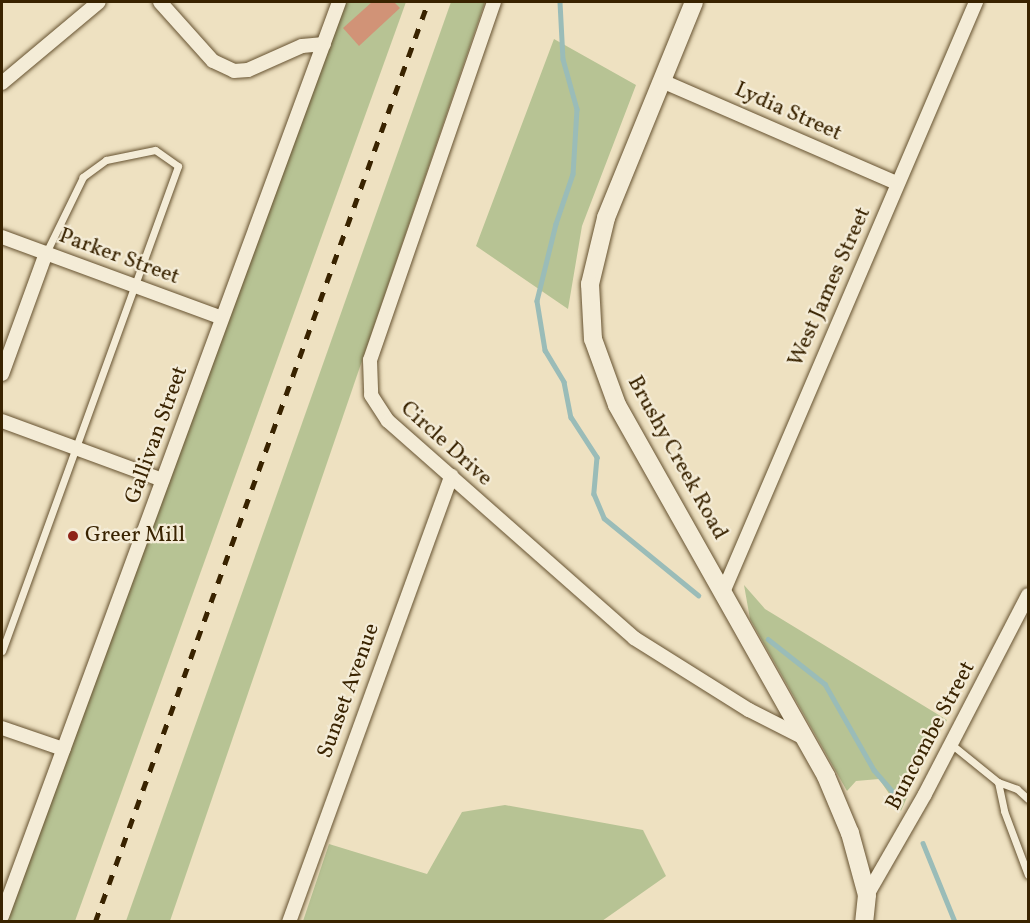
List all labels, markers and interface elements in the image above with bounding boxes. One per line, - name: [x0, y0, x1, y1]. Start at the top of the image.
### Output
- street label: Lydia Street: [730, 77, 846, 147]
- street label: West James Street: [783, 203, 877, 371]
- street label: Parker Street: [55, 223, 183, 291]
- street label: Gallivan Street: [120, 363, 194, 507]
- street label: Brushy Creek Road: [621, 371, 733, 545]
- street label: Circle Drive: [395, 396, 497, 492]
- place label: Greer Mill: [85, 523, 185, 549]
- marker: Greer Mill: [66, 529, 80, 543]
- street label: Sunset Avenue: [312, 620, 386, 762]
- street label: Buncombe Street: [881, 657, 981, 815]

